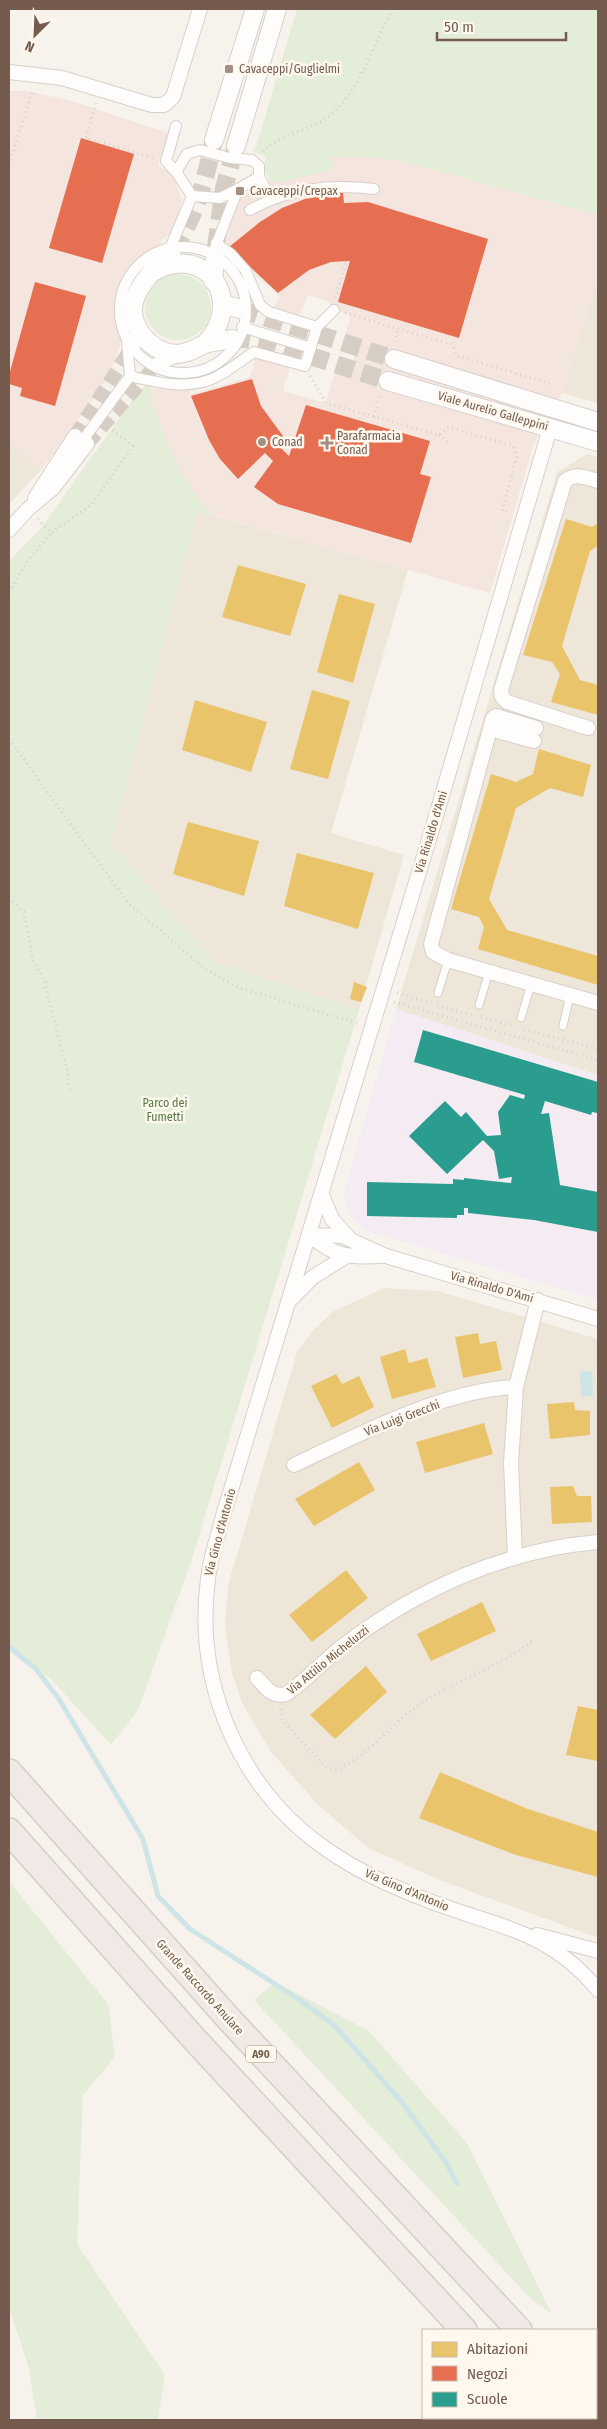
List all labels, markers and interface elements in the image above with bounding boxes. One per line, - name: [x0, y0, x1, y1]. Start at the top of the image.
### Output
- north arrow: [10, 10, 60, 60]
- scale bar: [437, 10, 566, 42]
- text: 50 m: [444, 18, 474, 36]
- text: N: [23, 37, 37, 56]
- place label: Cavaceppi/Guglielmi: [239, 62, 340, 76]
- marker: Cavaceppi/Guglielmi: [223, 63, 235, 75]
- place label: Cavaceppi/Crepax: [250, 184, 339, 198]
- marker: Cavaceppi/Crepax: [234, 185, 246, 197]
- street label: Viale Aurelio Galleppini: [436, 389, 550, 433]
- place label: Parafarmacia Conad: [337, 429, 401, 457]
- place label: Conad: [272, 435, 303, 449]
- marker: Conad: [256, 436, 268, 448]
- marker: Parafarmacia Conad: [321, 437, 333, 449]
- street label: Via Rinaldo d'Ami: [412, 789, 450, 875]
- park label: Parco dei Fumetti: [143, 1096, 187, 1124]
- street label: Via Rinaldo D'Ami: [449, 1268, 535, 1306]
- street label: Via Luigi Grecchi: [362, 1397, 442, 1439]
- street label: Via Gino d'Antonio: [202, 1487, 238, 1577]
- street label: Via Attilio Micheluzzi: [284, 1623, 372, 1697]
- street label: Via Gino d'Antonio: [363, 1866, 451, 1914]
- street label: Grande Raccordo Anulare: [153, 1936, 247, 2038]
- road number: A90: [246, 2046, 276, 2062]
- legend: [422, 2329, 597, 2419]
- text: Abitazioni: [467, 2340, 528, 2358]
- text: Negozi: [467, 2365, 508, 2383]
- text: Scuole: [467, 2390, 508, 2408]

